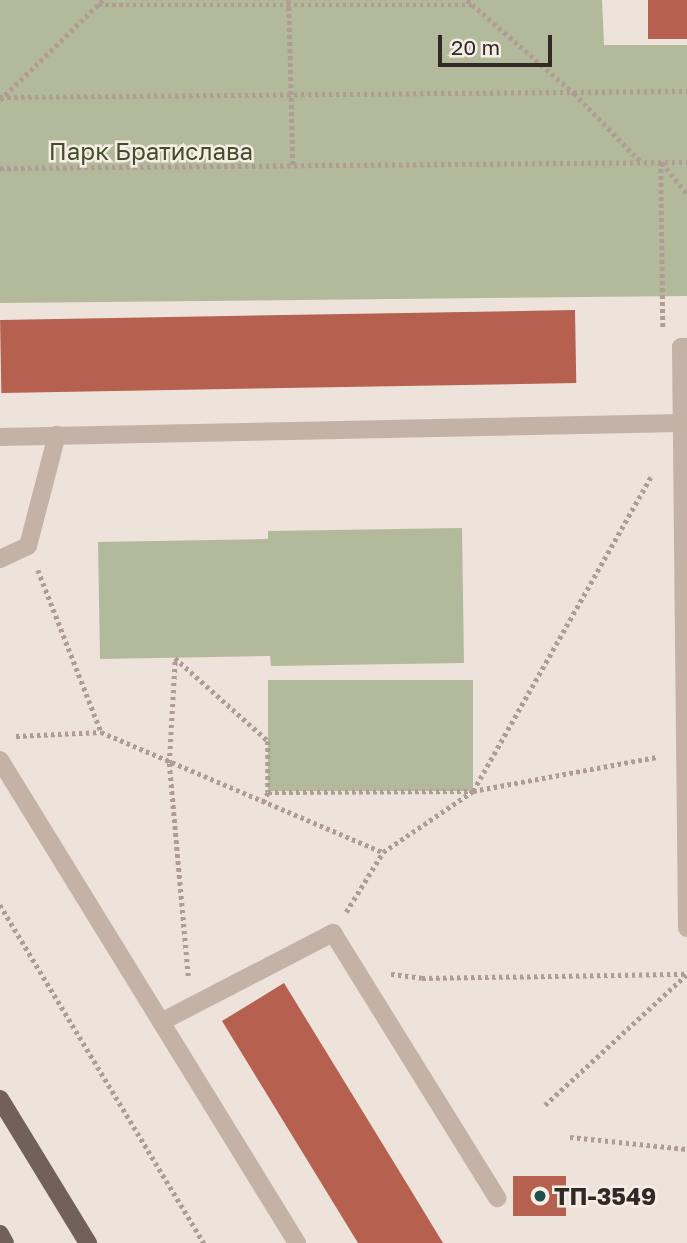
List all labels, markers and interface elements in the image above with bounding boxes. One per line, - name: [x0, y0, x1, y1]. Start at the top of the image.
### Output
- scale bar: [442, 21, 556, 65]
- text: 20 m: [451, 34, 500, 60]
- park label: Парк Братислава: [49, 137, 253, 165]
- place label: ТП-3549: [554, 1182, 656, 1210]
- marker: ТП-3549: [532, 1188, 548, 1204]

